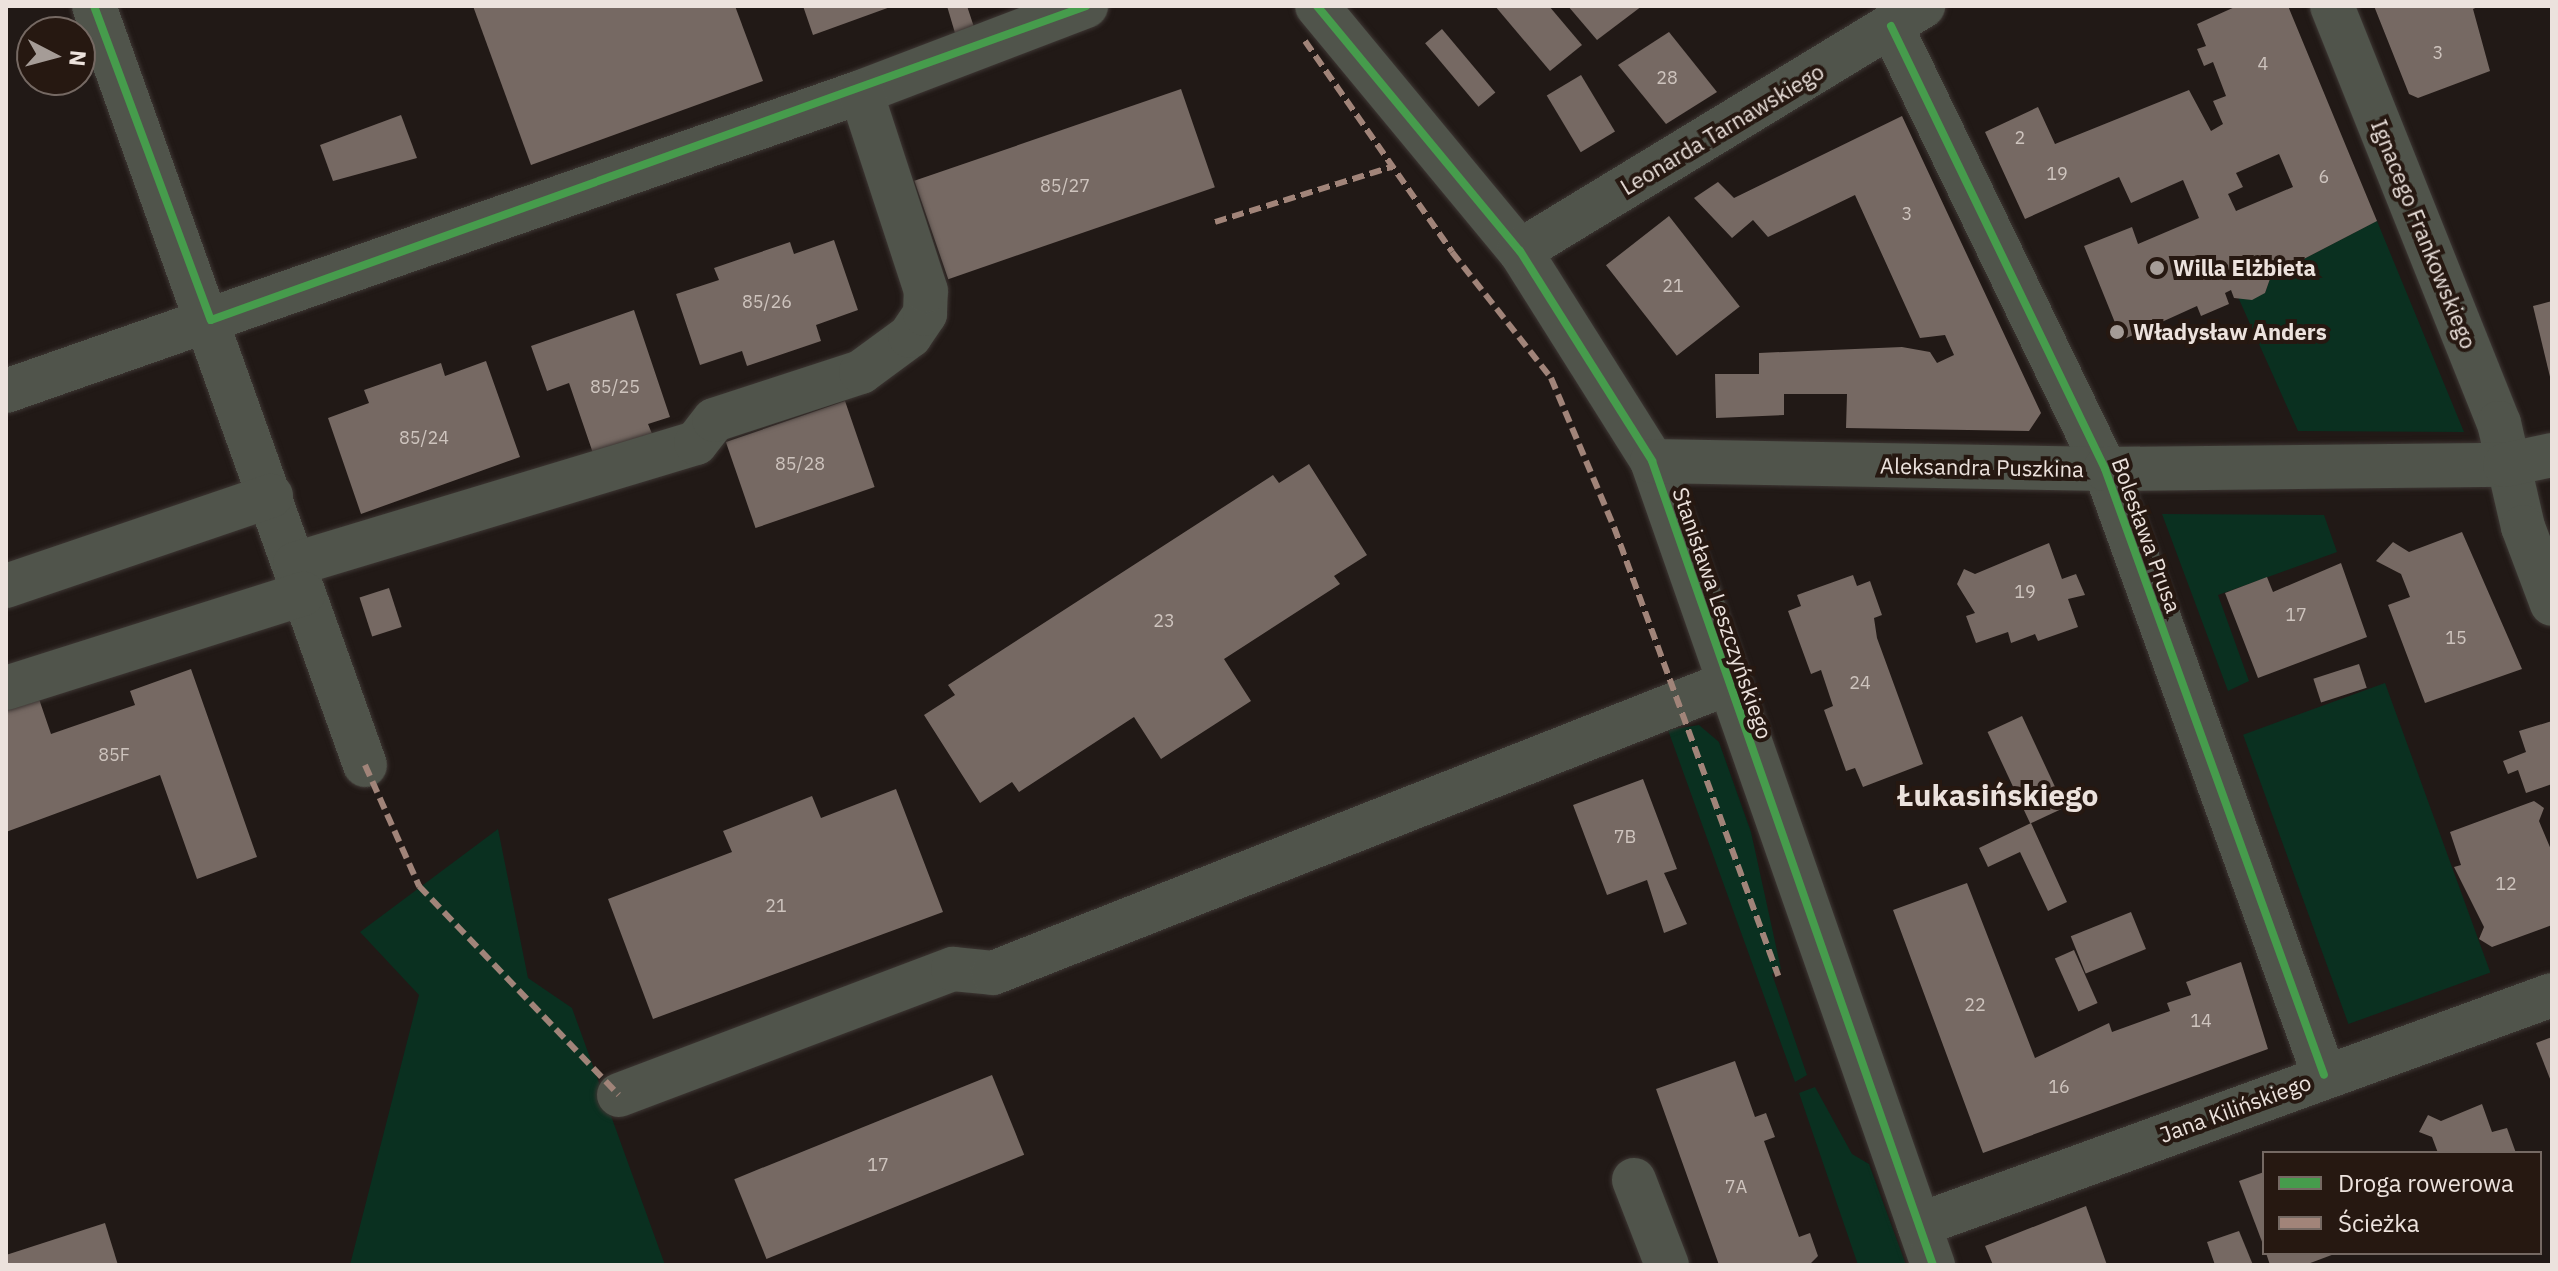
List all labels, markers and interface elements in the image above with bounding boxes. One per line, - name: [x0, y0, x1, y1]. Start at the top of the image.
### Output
- north arrow: [16, 16, 96, 96]
- house number: 3: [2433, 42, 2443, 64]
- text: N: [63, 49, 94, 68]
- house number: 4: [2258, 53, 2268, 75]
- street label: Leonarda Tarnawskiego: [1615, 58, 1829, 200]
- house number: 28: [1656, 67, 1678, 89]
- street label: Ignacego Frankowskiego: [2366, 116, 2482, 352]
- house number: 2: [2015, 127, 2025, 149]
- house number: 19: [2046, 163, 2068, 185]
- house number: 6: [2319, 166, 2329, 188]
- house number: 85/27: [1040, 175, 1090, 197]
- house number: 3: [1902, 203, 1912, 225]
- place label: Willa Elżbieta: [2173, 255, 2316, 281]
- marker: Willa Elżbieta: [2148, 259, 2166, 277]
- house number: 21: [1662, 275, 1684, 297]
- house number: 85/26: [742, 291, 792, 313]
- place label: Władysław Anders: [2133, 319, 2327, 345]
- marker: Władysław Anders: [2108, 323, 2126, 341]
- house number: 85/25: [590, 376, 640, 398]
- house number: 85/24: [399, 427, 449, 449]
- street label: Aleksandra Puszkina: [1880, 452, 2084, 482]
- house number: 85/28: [775, 453, 825, 475]
- street label: Bolesława Prusa: [2107, 454, 2187, 616]
- street label: Stanisława Leszczyńskiego: [1668, 484, 1778, 742]
- house number: 19: [2014, 581, 2036, 603]
- house number: 17: [2285, 604, 2307, 626]
- house number: 23: [1153, 610, 1175, 632]
- house number: 15: [2445, 627, 2467, 649]
- house number: 24: [1849, 672, 1871, 694]
- house number: 85F: [98, 744, 130, 766]
- district label: Łukasińskiego: [1897, 777, 2099, 813]
- house number: 7B: [1614, 826, 1636, 848]
- house number: 12: [2495, 873, 2517, 895]
- house number: 21: [765, 895, 787, 917]
- house number: 22: [1964, 994, 1986, 1016]
- house number: 14: [2190, 1010, 2212, 1032]
- street label: Jana Kilińskiego: [2156, 1068, 2314, 1148]
- house number: 16: [2048, 1076, 2070, 1098]
- legend: [2262, 1151, 2542, 1255]
- house number: 17: [867, 1154, 889, 1176]
- text: Droga rowerowa: [2338, 1167, 2514, 1199]
- house number: 7A: [1725, 1176, 1747, 1198]
- text: Ścieżka: [2338, 1207, 2420, 1239]

